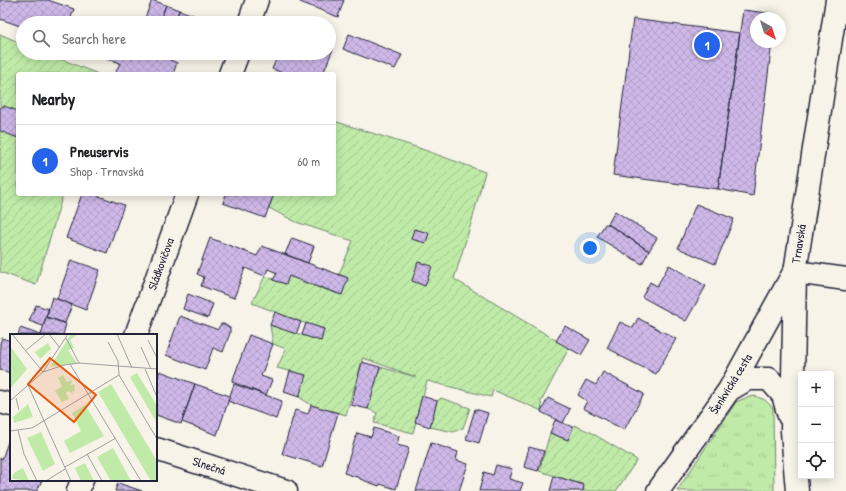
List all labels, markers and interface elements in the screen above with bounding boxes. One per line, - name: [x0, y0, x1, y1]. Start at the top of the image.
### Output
- north arrow: [750, 12, 786, 48]
- search box: [16, 16, 336, 60]
- icon: search: [30, 27, 52, 49]
- text: Search here: [62, 28, 126, 49]
- pin: 1: [694, 30, 720, 60]
- text: Nearby: [32, 87, 75, 110]
- text: Pneuservis: [70, 141, 129, 162]
- text: 1: [43, 152, 47, 170]
- text: 60 m: [297, 152, 320, 170]
- text: Shop · Trnavská: [70, 162, 144, 180]
- street label: Trnavská: [787, 223, 810, 265]
- street label: Sládkovičova: [143, 235, 178, 292]
- your location: [580, 238, 600, 258]
- inset map: [10, 334, 157, 481]
- street label: Šenkvická cesta: [705, 350, 756, 417]
- map controls: [798, 371, 834, 479]
- button: +: [798, 371, 834, 407]
- button: −: [798, 407, 834, 443]
- button: locate: [798, 443, 834, 479]
- street label: Slnečná: [191, 452, 228, 479]

